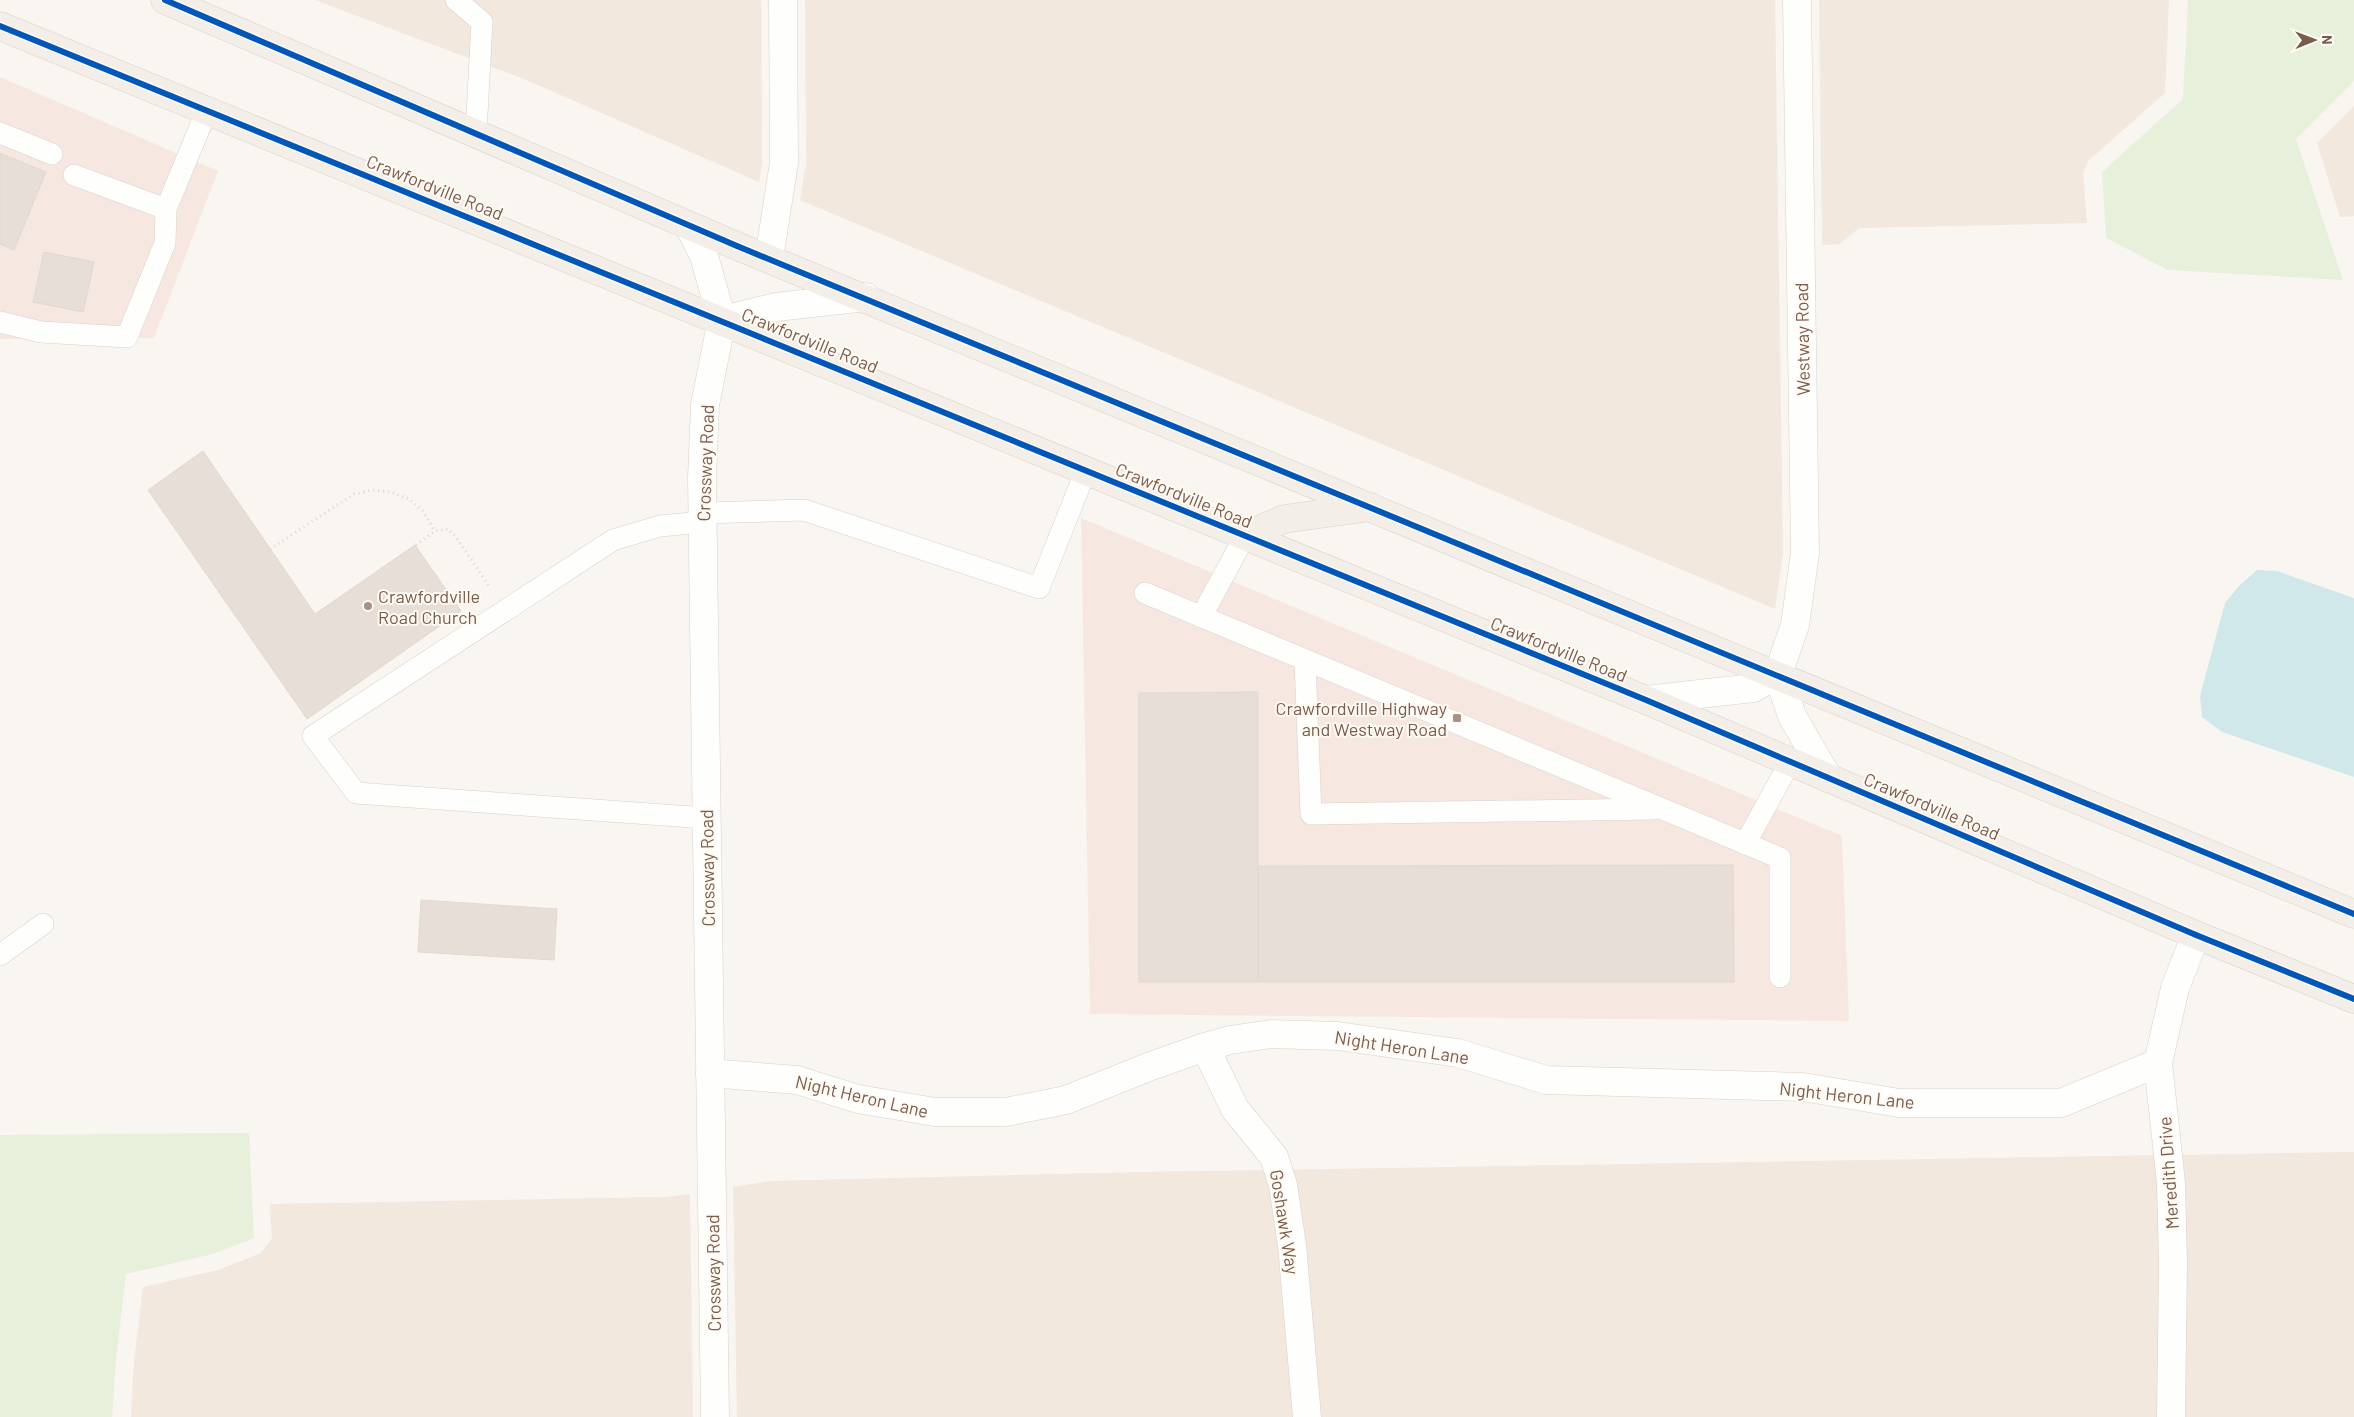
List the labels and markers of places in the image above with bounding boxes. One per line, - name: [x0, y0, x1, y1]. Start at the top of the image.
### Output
- place label: Crawfordville Road Church: [378, 585, 480, 628]
- marker: Crawfordville Road Church: [362, 600, 374, 612]
- place label: Crawfordville Highway and Westway Road: [1276, 697, 1447, 740]
- marker: Crawfordville Highway and Westway Road: [1451, 712, 1463, 724]

